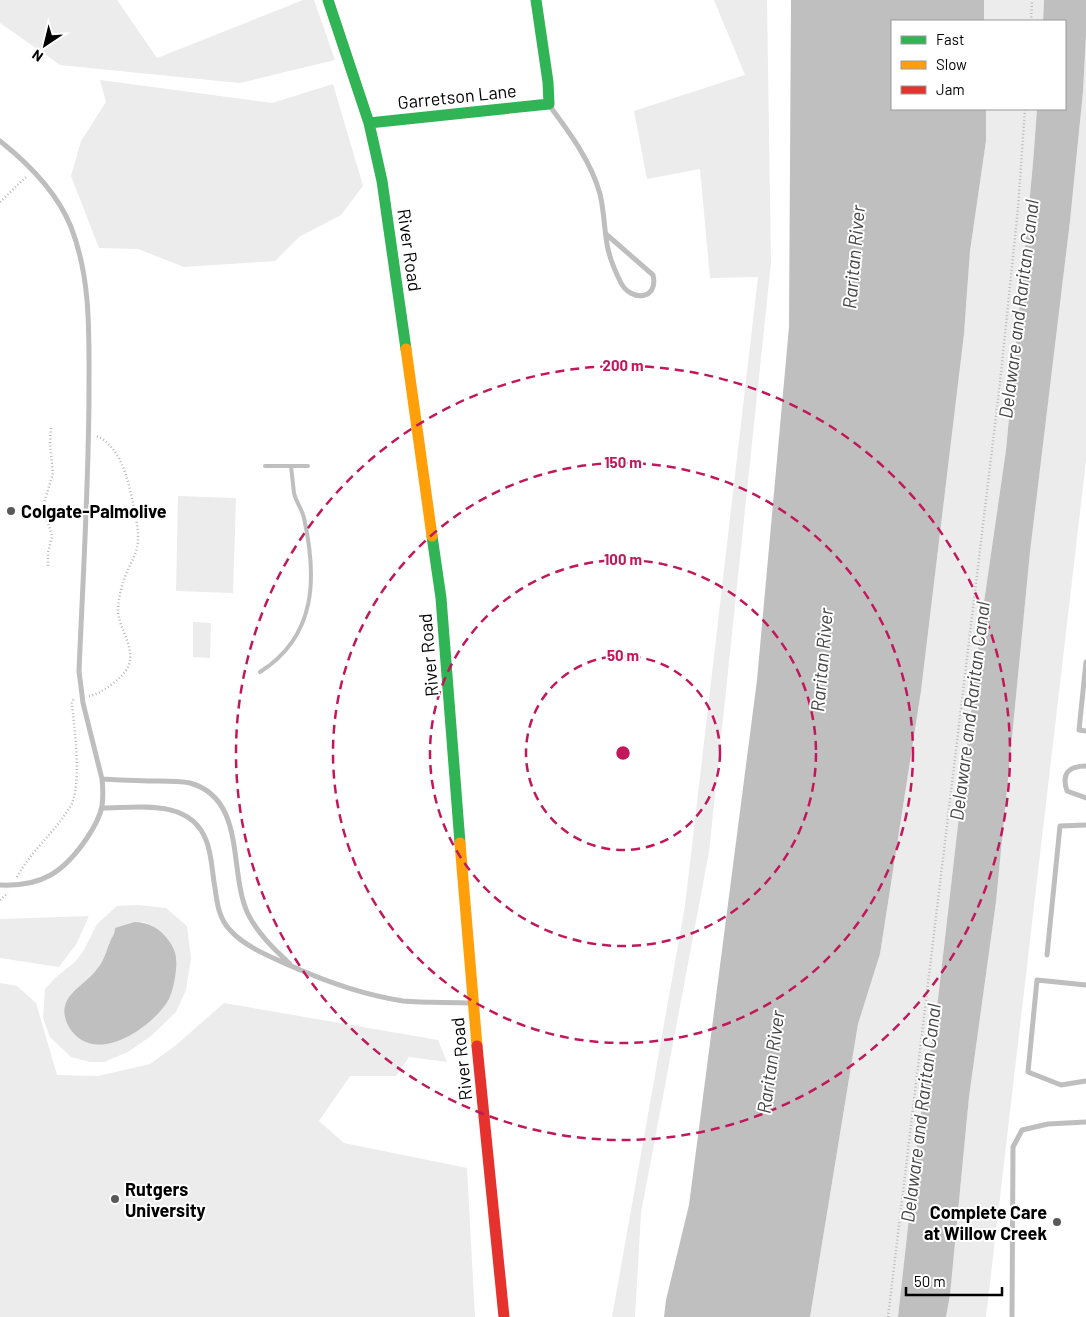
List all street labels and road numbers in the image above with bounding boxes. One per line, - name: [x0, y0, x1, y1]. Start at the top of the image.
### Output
- street label: Garretson Lane: [396, 79, 518, 113]
- street label: River Road: [393, 207, 427, 293]
- street label: River Road: [413, 612, 443, 698]
- street label: River Road: [446, 1016, 476, 1102]

